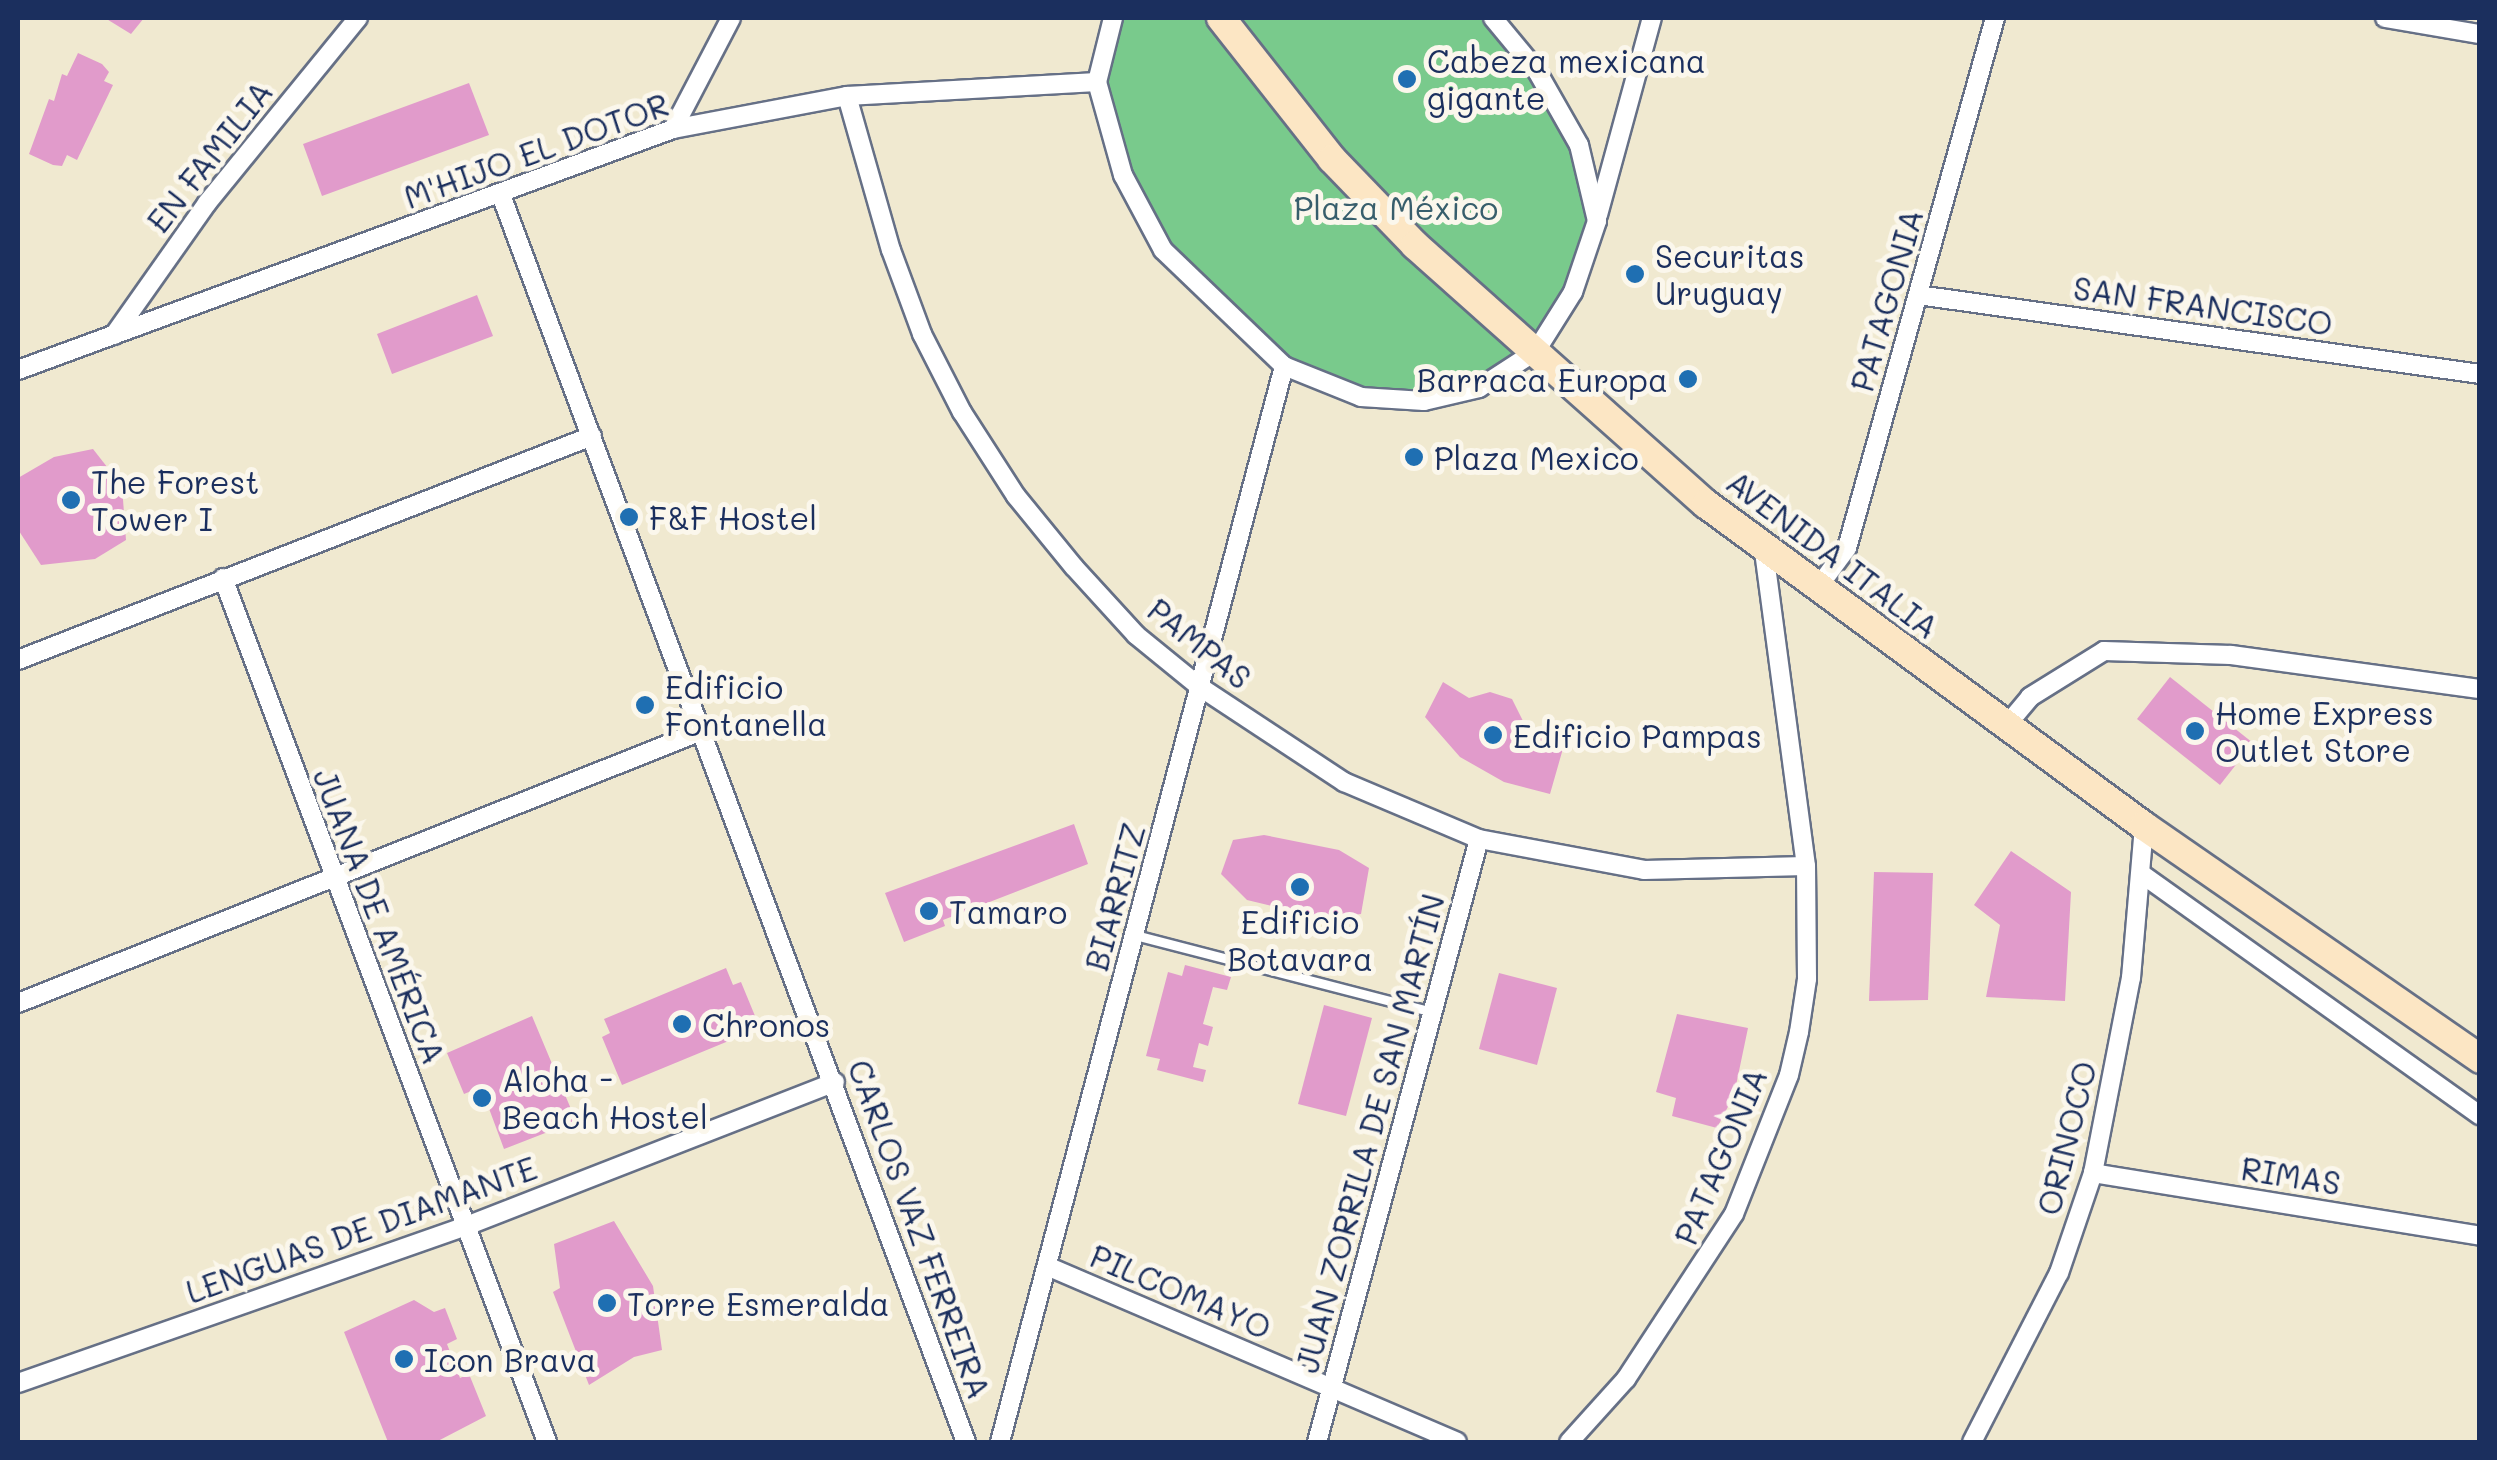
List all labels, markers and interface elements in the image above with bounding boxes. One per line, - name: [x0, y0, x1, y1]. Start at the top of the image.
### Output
- place label: Cabeza mexicana gigante: [1427, 42, 1706, 117]
- marker: Cabeza mexicana gigante: [1396, 68, 1418, 90]
- street label: EN FAMILIA: [138, 73, 280, 239]
- street label: M'HIJO EL DOTOR: [398, 84, 674, 216]
- park label: Plaza México: [1294, 188, 1498, 226]
- street label: PATAGONIA: [1842, 204, 1930, 396]
- place label: Securitas Uruguay: [1655, 237, 1805, 312]
- marker: Securitas Uruguay: [1624, 263, 1646, 285]
- street label: SAN FRANCISCO: [2071, 268, 2335, 342]
- place label: Barraca Europa: [1417, 360, 1668, 398]
- marker: Barraca Europa: [1677, 368, 1699, 390]
- place label: Plaza Mexico: [1434, 438, 1639, 476]
- marker: Plaza Mexico: [1403, 446, 1425, 468]
- street label: AVENIDA ITALIA: [1720, 462, 1946, 646]
- place label: The Forest Tower I: [91, 463, 259, 538]
- marker: The Forest Tower I: [60, 489, 82, 511]
- place label: F&F Hostel: [649, 498, 817, 536]
- marker: F&F Hostel: [618, 506, 640, 528]
- street label: PAMPAS: [1141, 590, 1259, 696]
- place label: Edificio Fontanella: [665, 668, 827, 743]
- marker: Edificio Fontanella: [634, 694, 656, 716]
- place label: Home Express Outlet Store: [2215, 694, 2434, 769]
- place label: Edificio Pampas: [1513, 716, 1762, 754]
- marker: Home Express Outlet Store: [2184, 720, 2206, 742]
- marker: Edificio Pampas: [1482, 724, 1504, 746]
- street label: JUANA DE AMÉRICA: [306, 763, 454, 1069]
- street label: BIARRITZ: [1076, 819, 1152, 975]
- marker: Edificio Botavara: [1289, 876, 1311, 898]
- street label: JUAN ZORRILA DE SAN MARTÍN: [1286, 889, 1452, 1377]
- place label: Tamaro: [949, 892, 1067, 930]
- marker: Tamaro: [918, 900, 940, 922]
- place label: Edificio Botavara: [1227, 903, 1373, 978]
- place label: Chronos: [702, 1005, 830, 1043]
- marker: Chronos: [671, 1013, 693, 1035]
- street label: CARLOS VAZ FERREIRA: [841, 1054, 999, 1404]
- street label: ORINOCO: [2028, 1057, 2104, 1219]
- place label: Aloha - Beach Hostel: [502, 1061, 708, 1136]
- street label: PATAGONIA: [1666, 1062, 1774, 1250]
- marker: Aloha - Beach Hostel: [471, 1087, 493, 1109]
- street label: LENGUAS DE DIAMANTE: [180, 1148, 542, 1310]
- street label: RIMAS: [2239, 1148, 2343, 1202]
- street label: PILCOMAYO: [1085, 1236, 1277, 1346]
- place label: Torre Esmeralda: [627, 1284, 889, 1322]
- marker: Torre Esmeralda: [596, 1292, 618, 1314]
- place label: Icon Brava: [424, 1340, 597, 1378]
- marker: Icon Brava: [393, 1348, 415, 1370]

